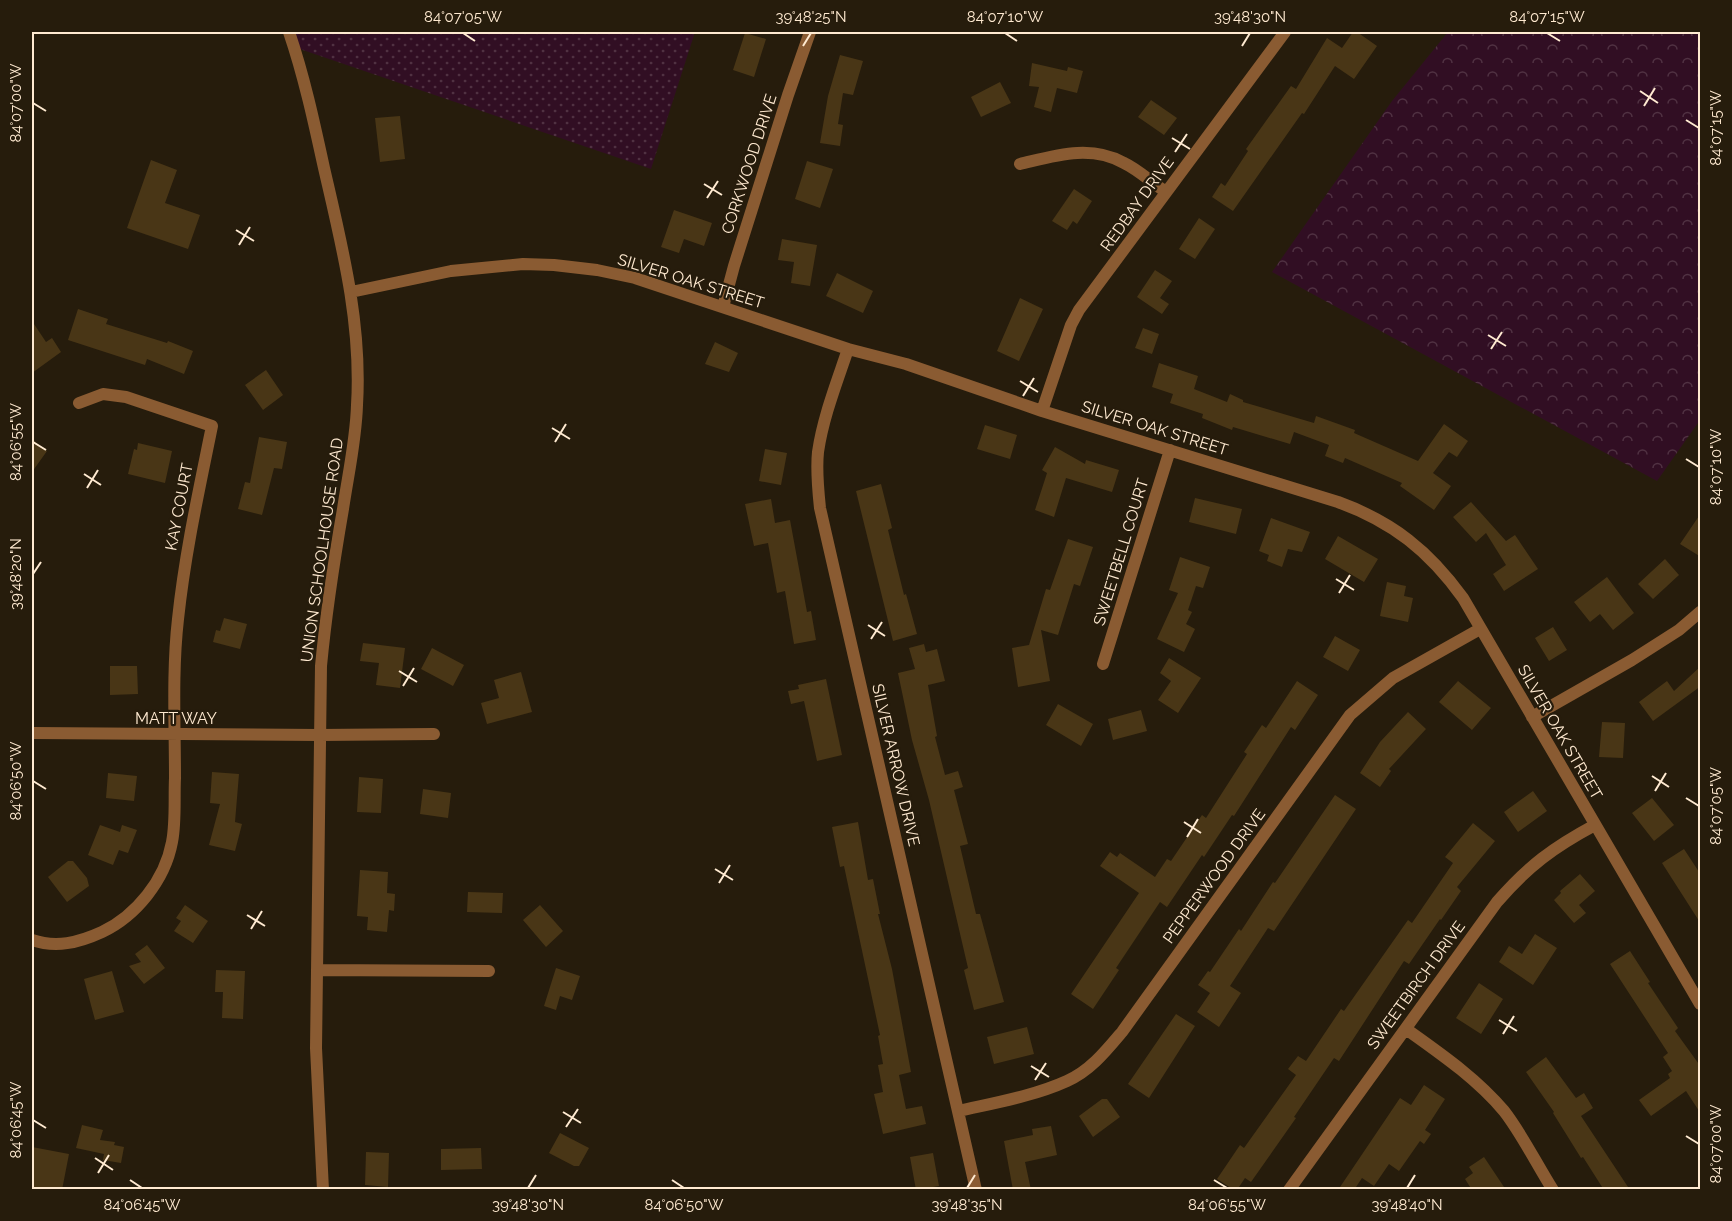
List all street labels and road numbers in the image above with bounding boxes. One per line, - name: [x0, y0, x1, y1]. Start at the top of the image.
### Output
- street label: CORKWOOD DRIVE: [717, 91, 781, 236]
- street label: REDBAY DRIVE: [1096, 153, 1178, 255]
- street label: SILVER OAK STREET: [615, 250, 767, 312]
- street label: SILVER OAK STREET: [1079, 397, 1231, 459]
- street label: UNION SCHOOLHOUSE ROAD: [297, 437, 347, 663]
- street label: KAY COURT: [161, 461, 197, 552]
- street label: SWEETBELL COURT: [1090, 476, 1153, 628]
- street label: SILVER OAK STREET: [1514, 661, 1606, 803]
- street label: SILVER ARROW DRIVE: [868, 682, 924, 848]
- street label: MATT WAY: [135, 709, 218, 728]
- street label: PEPPERWOOD DRIVE: [1159, 805, 1269, 947]
- street label: SWEETBIRCH DRIVE: [1363, 917, 1469, 1053]

